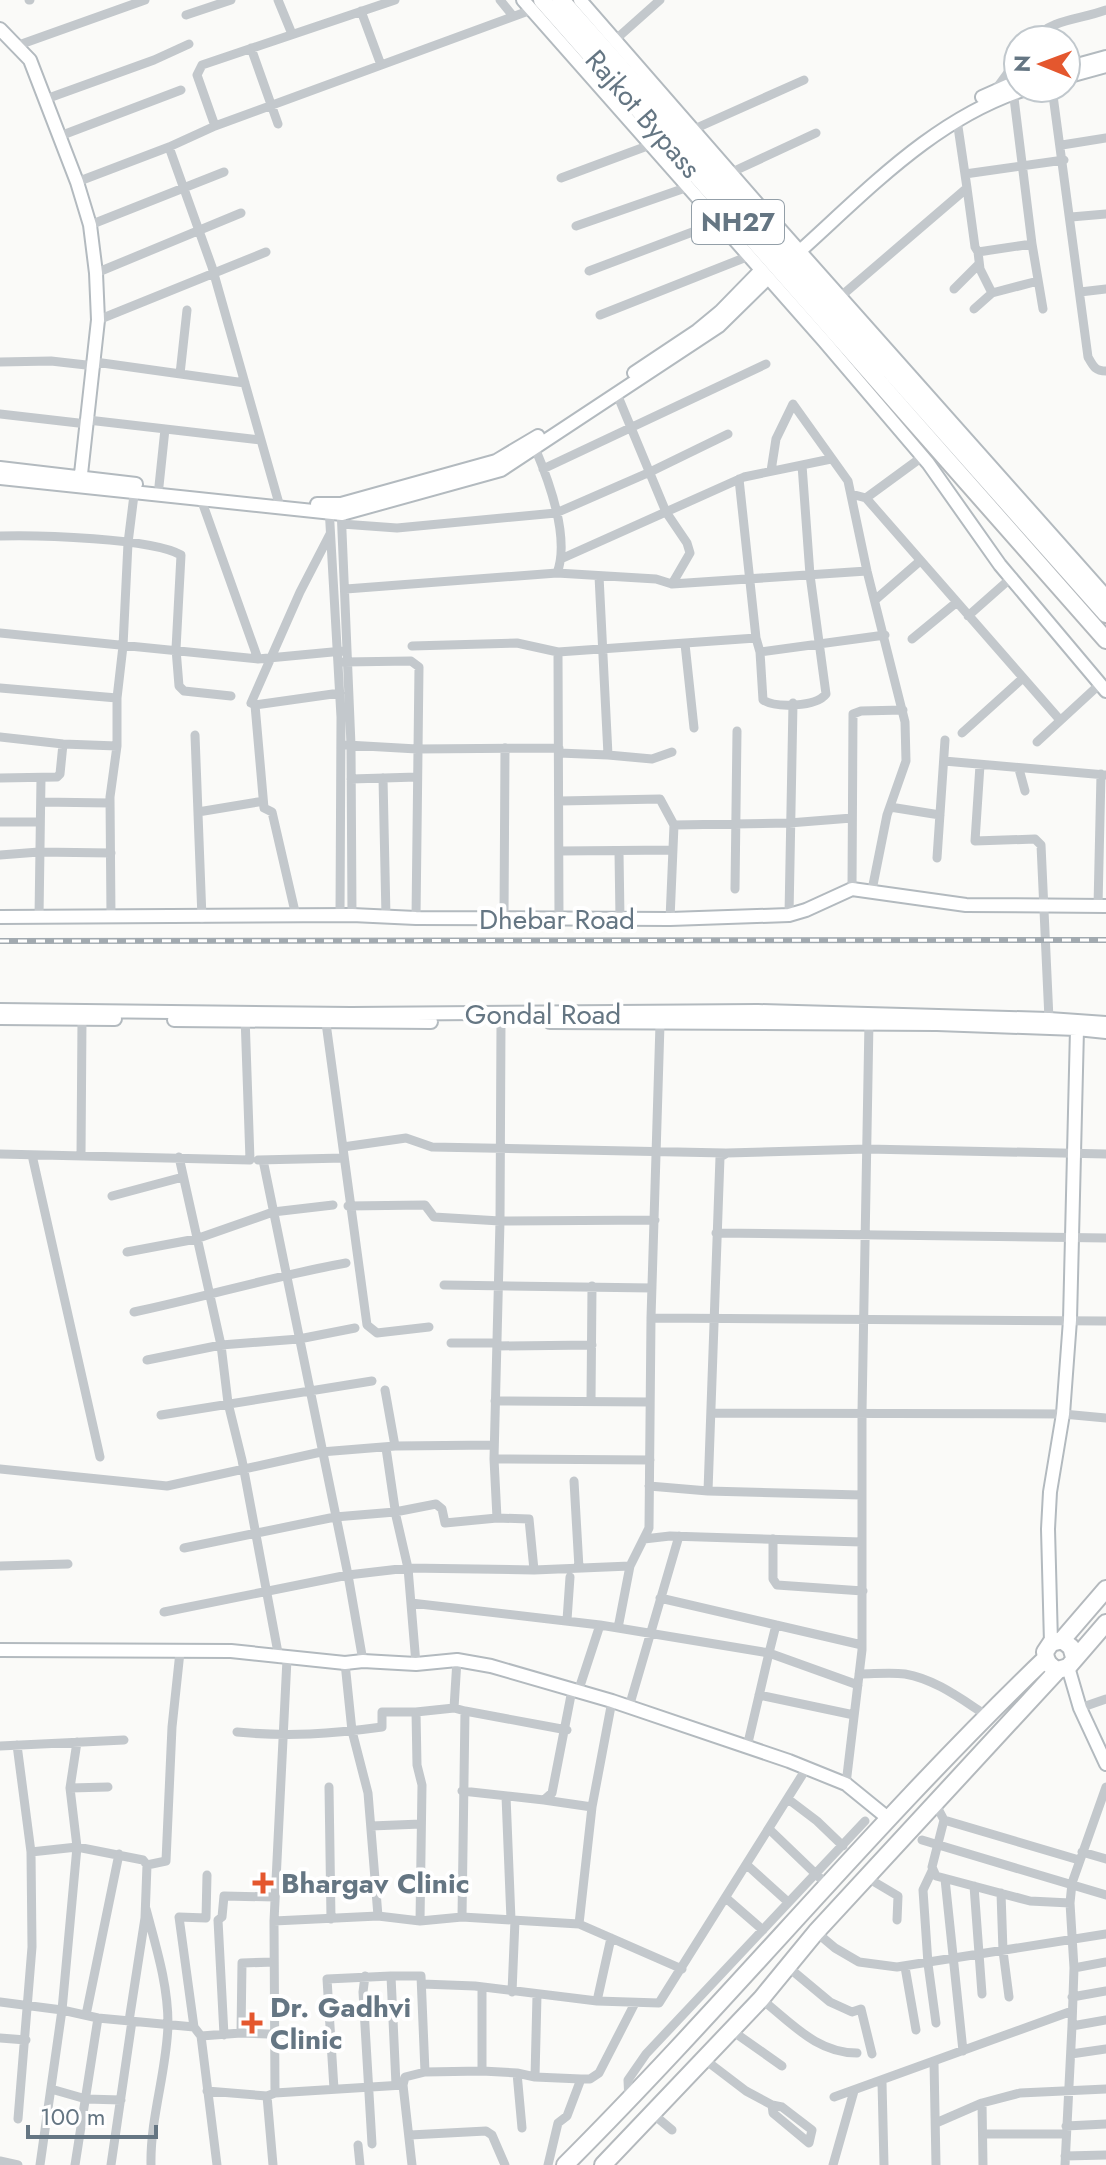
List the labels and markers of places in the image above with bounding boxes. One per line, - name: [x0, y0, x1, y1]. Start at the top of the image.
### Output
- place label: Bhargav Clinic: [281, 1863, 469, 1904]
- marker: Bhargav Clinic: [252, 1872, 274, 1894]
- place label: Dr. Gadhvi Clinic: [270, 1987, 411, 2060]
- marker: Dr. Gadhvi Clinic: [241, 2012, 263, 2034]

